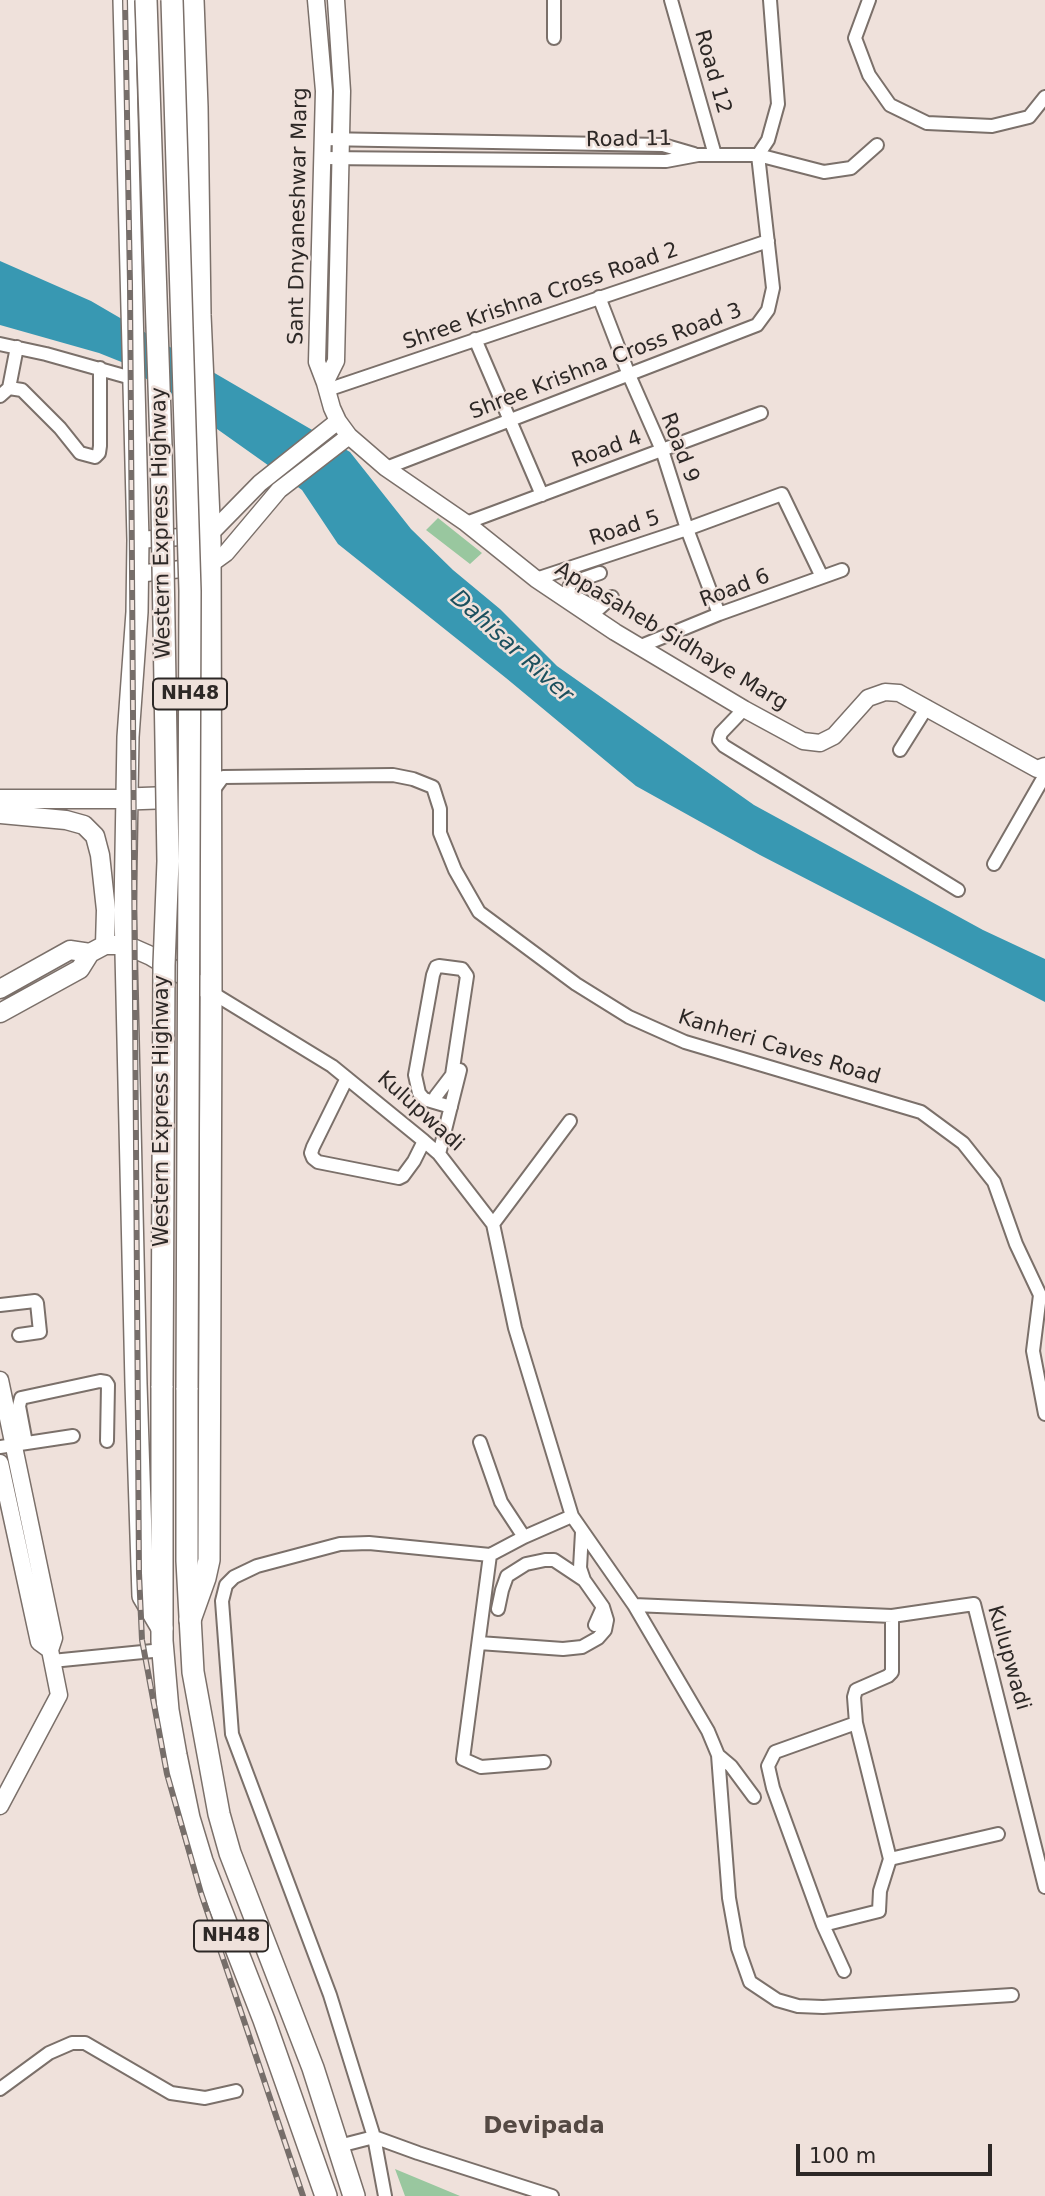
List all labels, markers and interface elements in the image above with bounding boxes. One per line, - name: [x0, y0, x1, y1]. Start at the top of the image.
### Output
- street label: Road 12: [688, 27, 736, 117]
- street label: Sant Dnyaneshwar Marg: [284, 87, 314, 345]
- street label: Road 11: [586, 127, 672, 153]
- street label: Shree Krishna Cross Road 2: [400, 238, 682, 356]
- street label: Shree Krishna Cross Road 3: [466, 298, 746, 426]
- street label: Western Express Highway: [147, 387, 177, 659]
- street label: Road 9: [654, 410, 704, 486]
- street label: Road 4: [569, 426, 645, 474]
- street label: Road 5: [587, 506, 663, 552]
- street label: Appasaheb Sidhaye Marg: [550, 557, 792, 717]
- street label: Road 6: [697, 564, 773, 614]
- water label: Dahisar River: [444, 585, 578, 709]
- road number: NH48: [153, 678, 227, 709]
- street label: Western Express Highway: [150, 975, 176, 1247]
- street label: Kanheri Caves Road: [675, 1005, 883, 1091]
- street label: Kulupwadi: [372, 1067, 468, 1157]
- street label: Kulupwadi: [981, 1603, 1035, 1713]
- road number: NH48: [194, 1920, 268, 1952]
- district label: Devipada: [483, 2113, 605, 2141]
- scale bar: [800, 2130, 996, 2174]
- text: 100 m: [809, 2144, 876, 2168]

